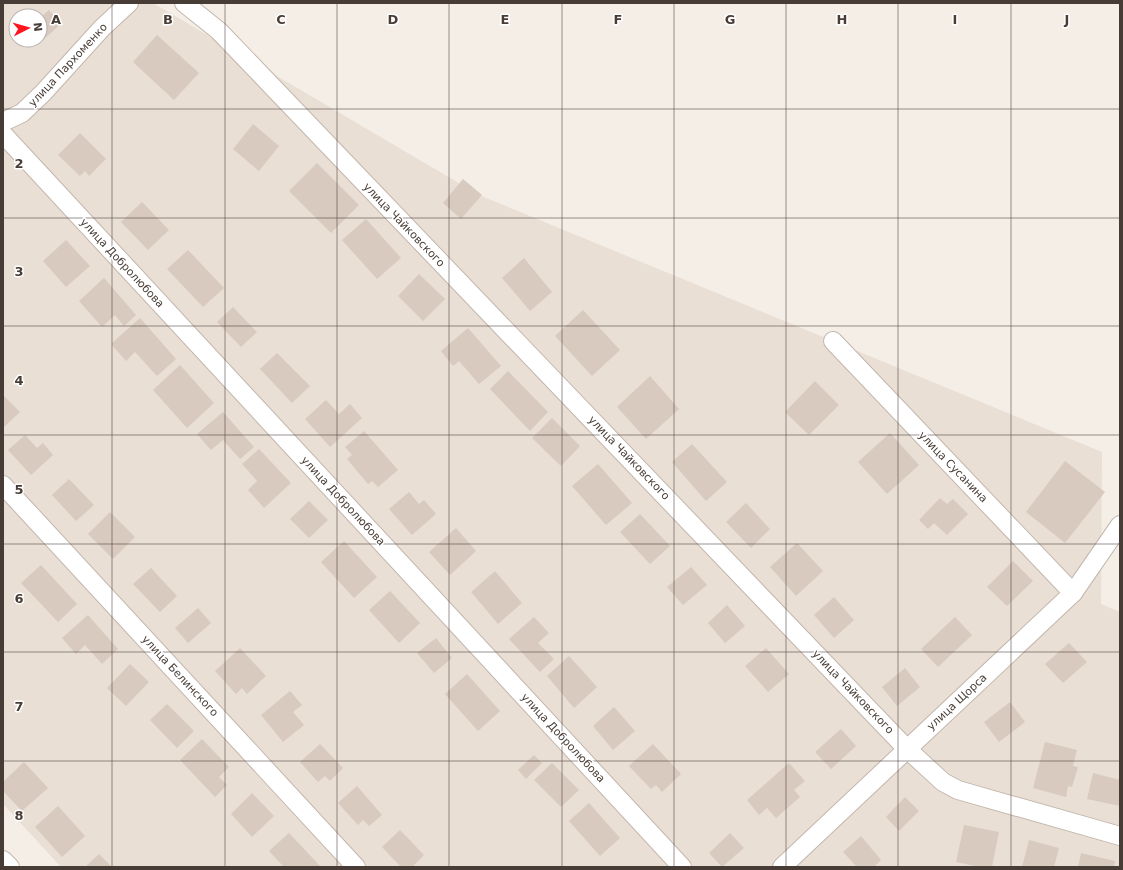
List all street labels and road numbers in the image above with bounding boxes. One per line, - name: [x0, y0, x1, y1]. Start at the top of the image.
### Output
- street label: улица Пархоменко: [26, 20, 110, 109]
- street label: улица Чайковского: [361, 180, 448, 270]
- street label: улица Добролюбова: [77, 216, 167, 310]
- street label: улица Чайковского: [586, 413, 673, 503]
- street label: улица Сусанина: [916, 429, 990, 505]
- street label: улица Добролюбова: [298, 454, 388, 548]
- street label: улица Белинского: [139, 633, 221, 719]
- street label: улица Чайковского: [810, 647, 897, 737]
- street label: улица Щорса: [924, 671, 990, 733]
- street label: улица Добролюбова: [518, 691, 608, 785]

